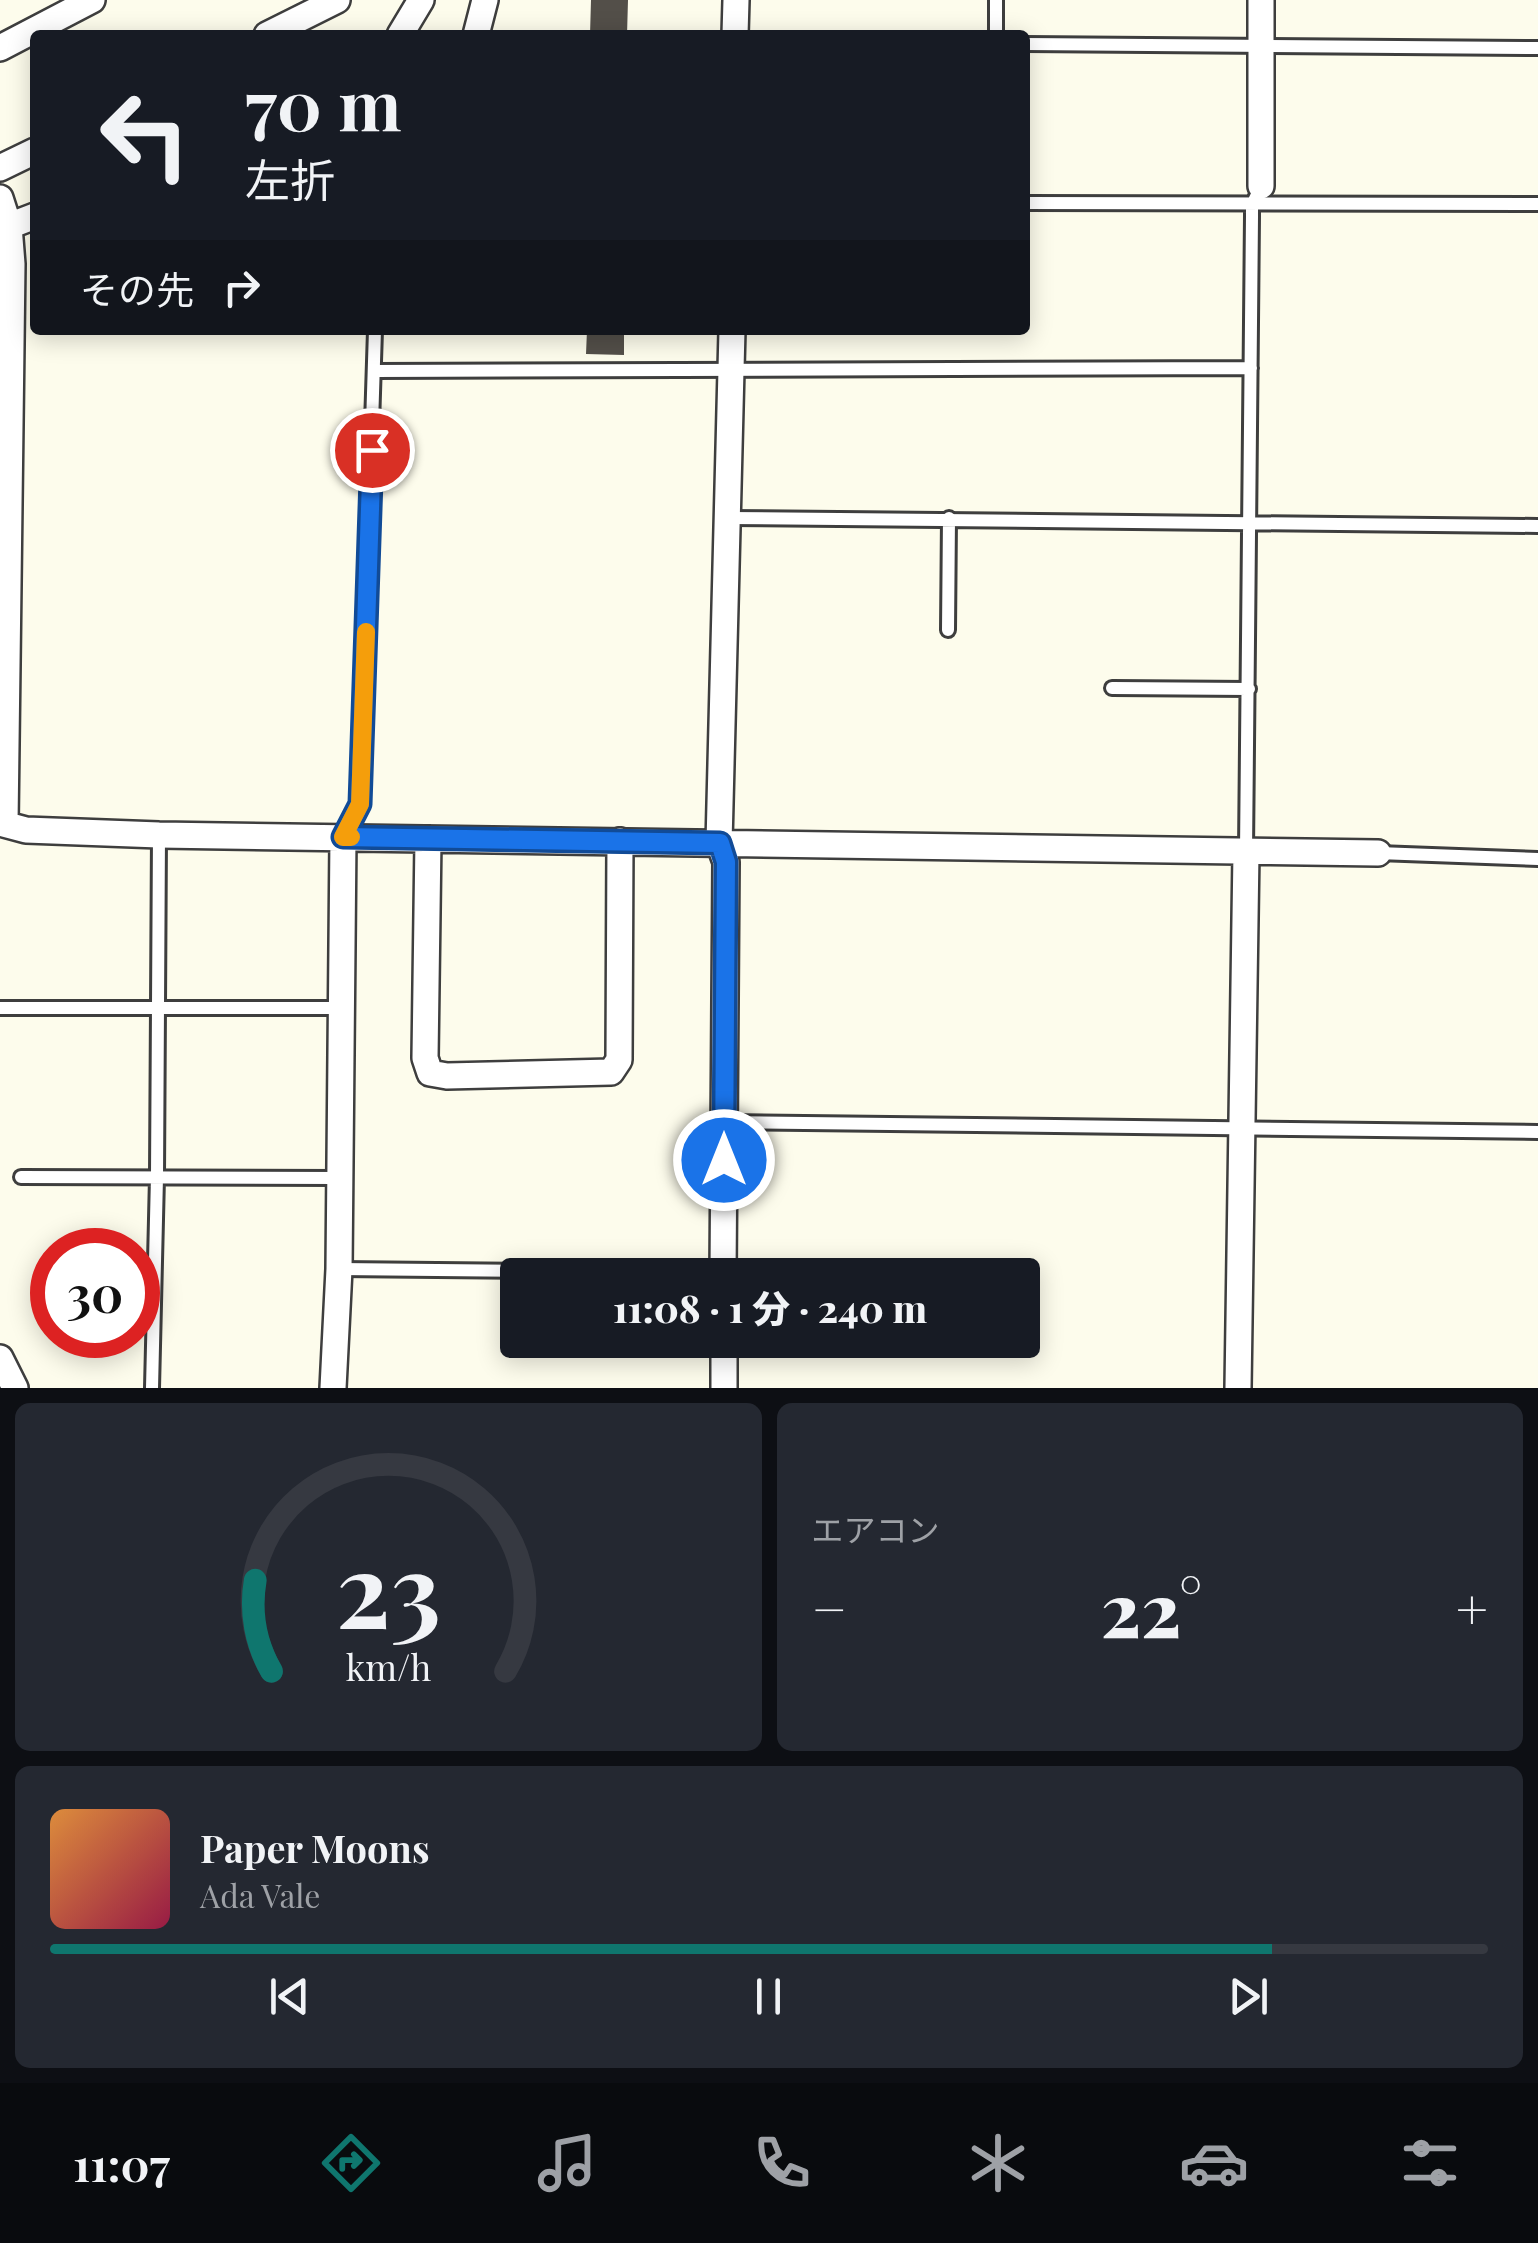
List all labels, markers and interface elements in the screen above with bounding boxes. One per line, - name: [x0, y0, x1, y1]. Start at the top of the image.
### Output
- text: 70 m: [245, 55, 402, 149]
- icon: left: [80, 70, 210, 200]
- text: 左折: [245, 148, 335, 208]
- icon: right: [214, 260, 269, 315]
- text: その先: [80, 263, 194, 314]
- pin: [330, 408, 415, 493]
- icon: arrive: [345, 423, 400, 478]
- position arrow: [672, 1108, 776, 1212]
- speed limit sign: 30: [30, 1228, 160, 1358]
- text: 11:08 · 1 分 · 240 m: [613, 1282, 927, 1333]
- text: エアコン: [812, 1507, 940, 1550]
- text: 23: [336, 1516, 441, 1655]
- text: 22°: [1101, 1557, 1202, 1657]
- text: −: [812, 1570, 847, 1644]
- text: +: [1456, 1570, 1488, 1644]
- text: km/h: [345, 1642, 431, 1690]
- text: Paper Moons: [200, 1822, 429, 1873]
- text: Ada Vale: [200, 1873, 320, 1916]
- icon: previous: [262, 1969, 317, 2024]
- icon: pause: [741, 1969, 796, 2024]
- icon: next: [1221, 1969, 1276, 2024]
- icon: directions: [316, 2128, 386, 2198]
- icon: music: [532, 2128, 602, 2198]
- icon: phone: [747, 2128, 817, 2198]
- icon: climate: [963, 2128, 1033, 2198]
- icon: car: [1179, 2128, 1249, 2198]
- icon: filters: [1395, 2128, 1465, 2198]
- text: 11:07: [73, 2133, 170, 2193]

